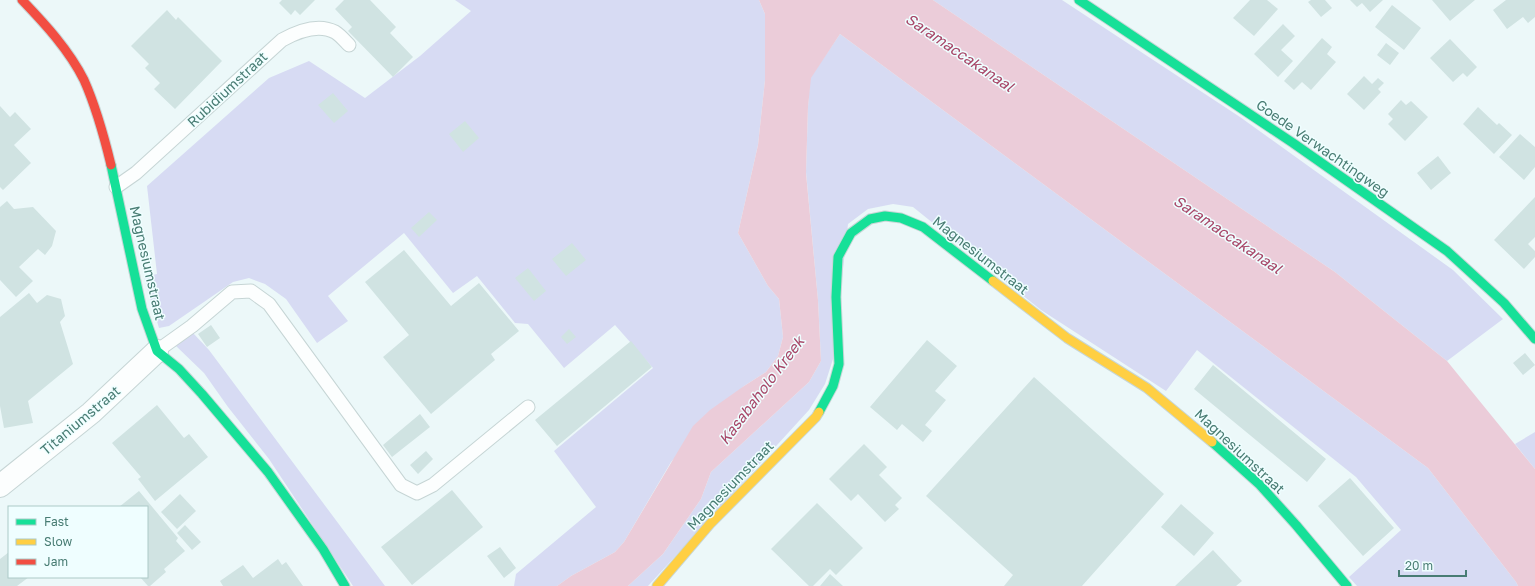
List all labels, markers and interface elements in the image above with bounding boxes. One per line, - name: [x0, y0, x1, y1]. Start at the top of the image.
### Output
- water label: Saramaccakanaal: [902, 9, 1019, 96]
- street label: Rubidiumstraat: [184, 48, 270, 130]
- street label: Goede Verwachtingweg: [1253, 96, 1393, 200]
- water label: Saramaccakanaal: [1170, 191, 1287, 278]
- street label: Magnesiumstraat: [127, 204, 169, 322]
- street label: Magnesiumstraat: [930, 212, 1032, 298]
- water label: Kasabaholo Kreek: [715, 331, 808, 447]
- street label: Titaniumstraat: [37, 382, 123, 458]
- street label: Magnesiumstraat: [1191, 405, 1289, 497]
- street label: Magnesiumstraat: [683, 437, 777, 533]
- legend: [8, 506, 148, 578]
- text: Fast: [44, 514, 69, 529]
- text: Slow: [44, 534, 72, 549]
- scale bar: [1399, 552, 1466, 578]
- text: Jam: [44, 554, 68, 569]
- text: 20 m: [1405, 558, 1433, 573]

